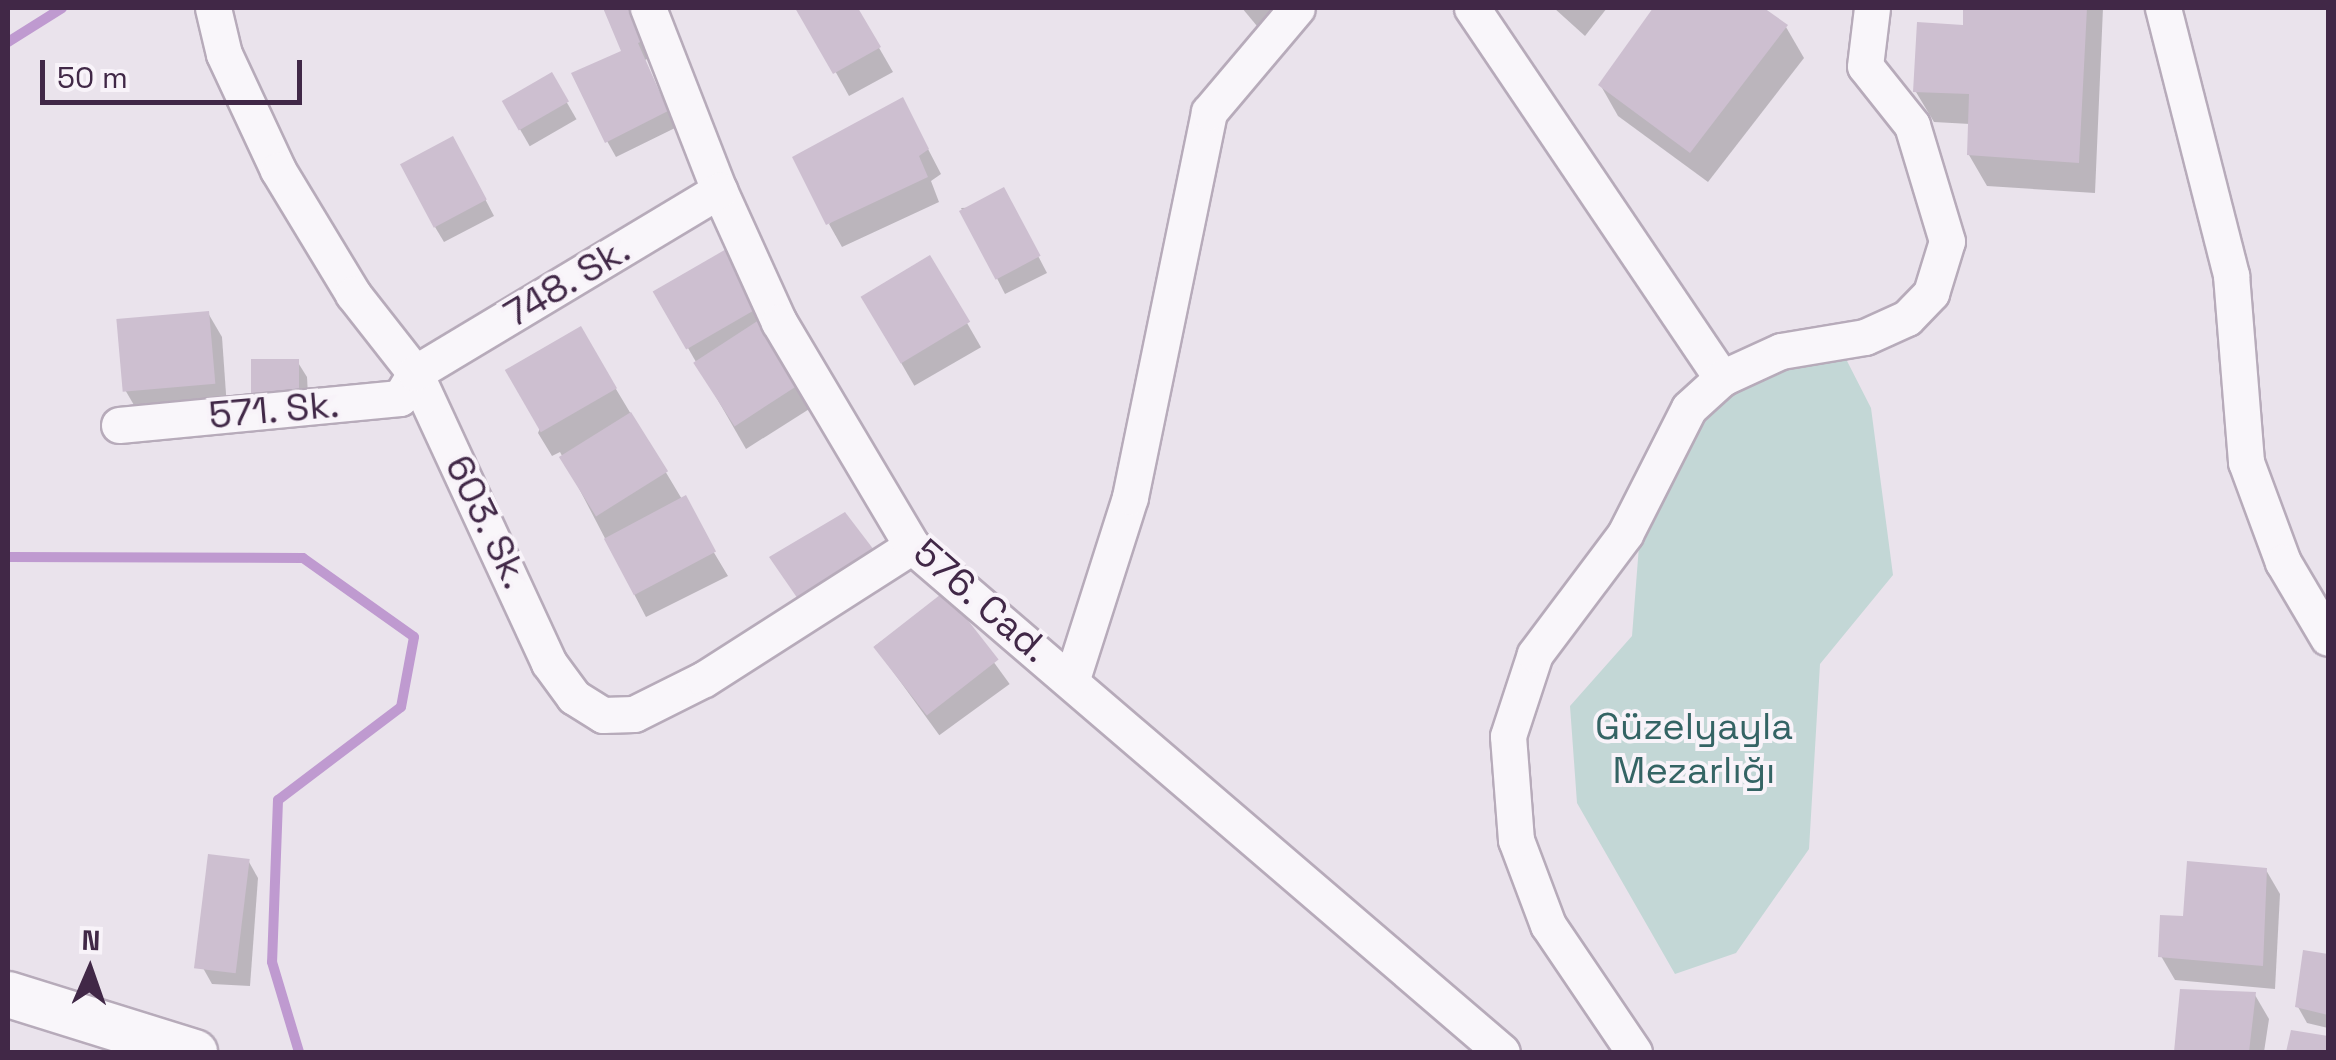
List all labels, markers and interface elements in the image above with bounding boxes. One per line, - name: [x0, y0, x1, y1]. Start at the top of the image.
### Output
- scale bar: [45, 40, 308, 102]
- text: 50 m: [57, 58, 128, 97]
- street label: 748. Sk.: [496, 227, 638, 337]
- street label: 571. Sk.: [206, 382, 342, 438]
- street label: 603. Sk.: [435, 448, 539, 596]
- street label: 576. Cad.: [903, 529, 1059, 673]
- park label: Güzelyayla Mezarlığı: [1595, 704, 1793, 794]
- north arrow: [40, 920, 140, 1020]
- text: N: [81, 922, 101, 958]

